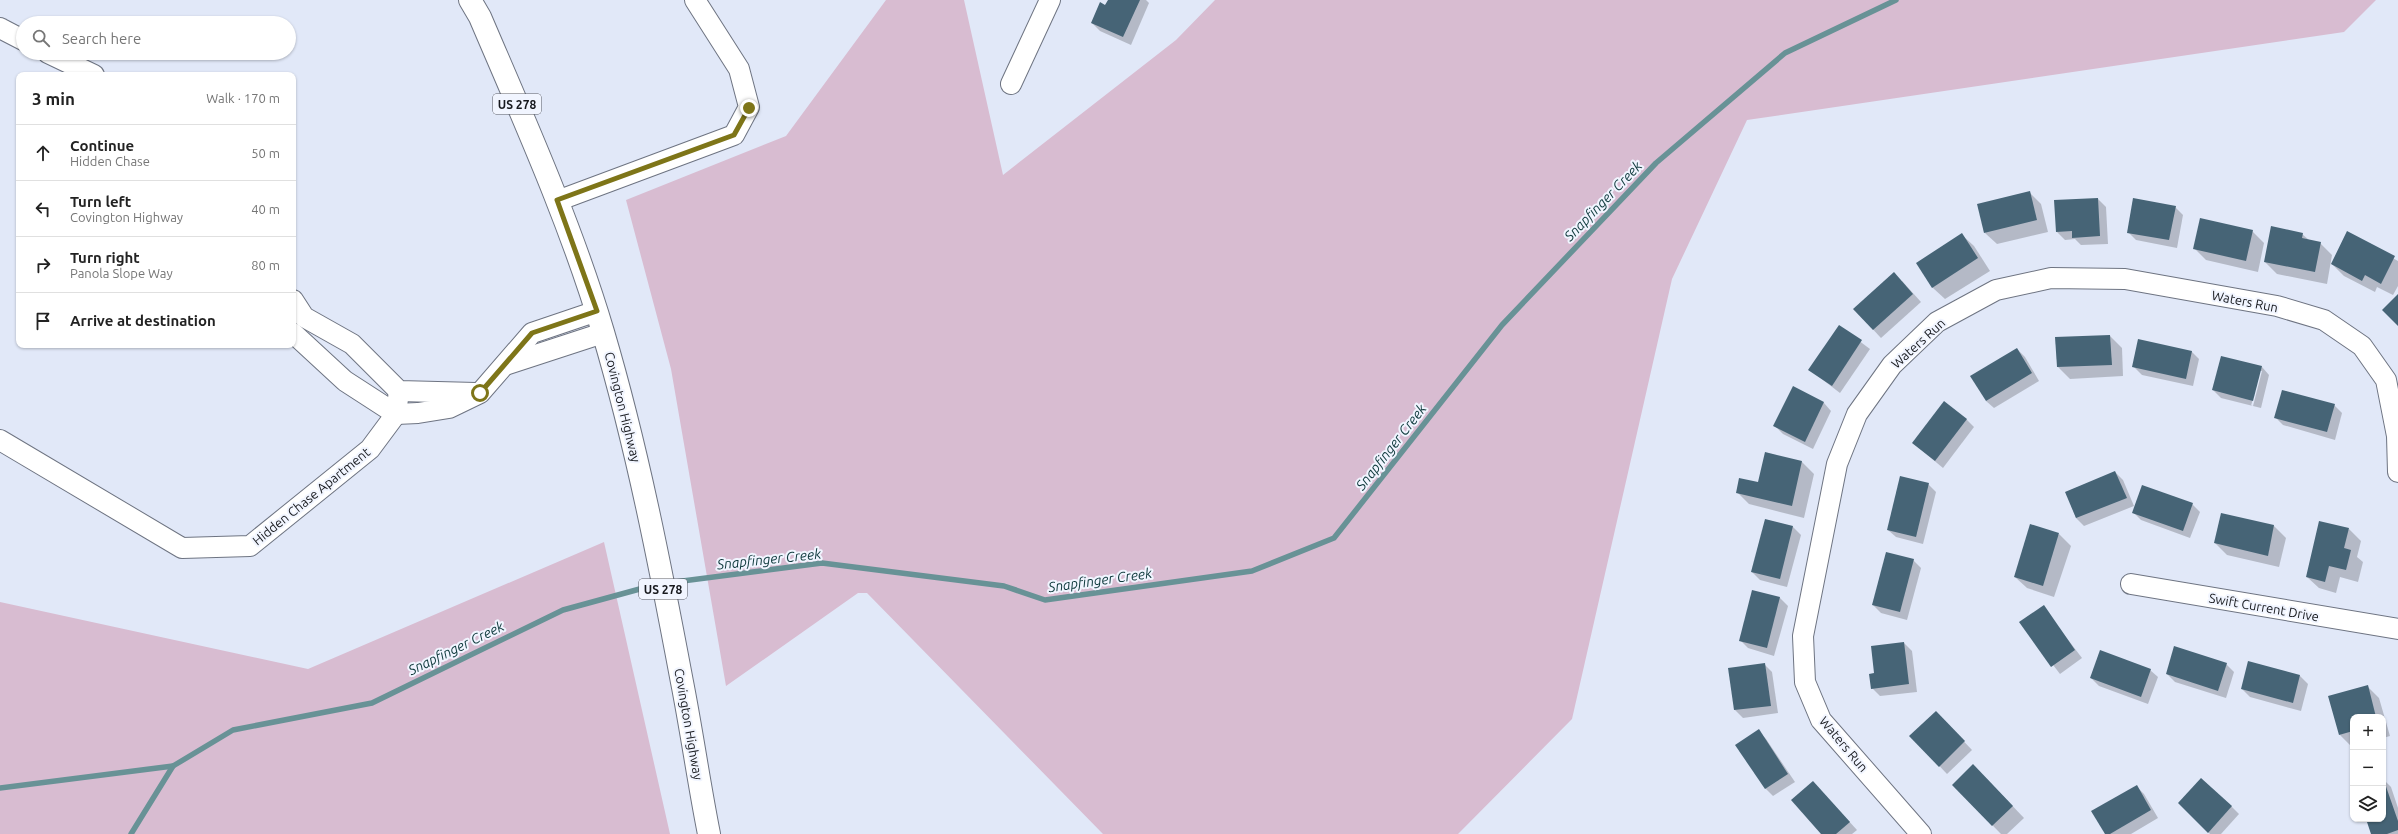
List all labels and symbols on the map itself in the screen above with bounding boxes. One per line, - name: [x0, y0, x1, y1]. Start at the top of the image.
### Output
- road number: US 278: [493, 94, 541, 114]
- route end: [740, 99, 758, 117]
- water label: Snapfinger Creek: [1560, 157, 1646, 245]
- street label: Waters Run: [2211, 288, 2279, 314]
- street label: Waters Run: [1888, 315, 1948, 371]
- street label: Covington Highway: [603, 350, 643, 464]
- route start: [471, 384, 489, 402]
- water label: Snapfinger Creek: [1352, 400, 1430, 494]
- street label: Hidden Chase Apartment: [250, 444, 372, 548]
- water label: Snapfinger Creek: [715, 545, 823, 573]
- water label: Snapfinger Creek: [1046, 565, 1154, 595]
- road number: US 278: [639, 579, 687, 599]
- street label: Swift Current Drive: [2208, 590, 2320, 624]
- water label: Snapfinger Creek: [405, 618, 507, 679]
- street label: Covington Highway: [672, 667, 706, 781]
- street label: Waters Run: [1817, 714, 1871, 774]

